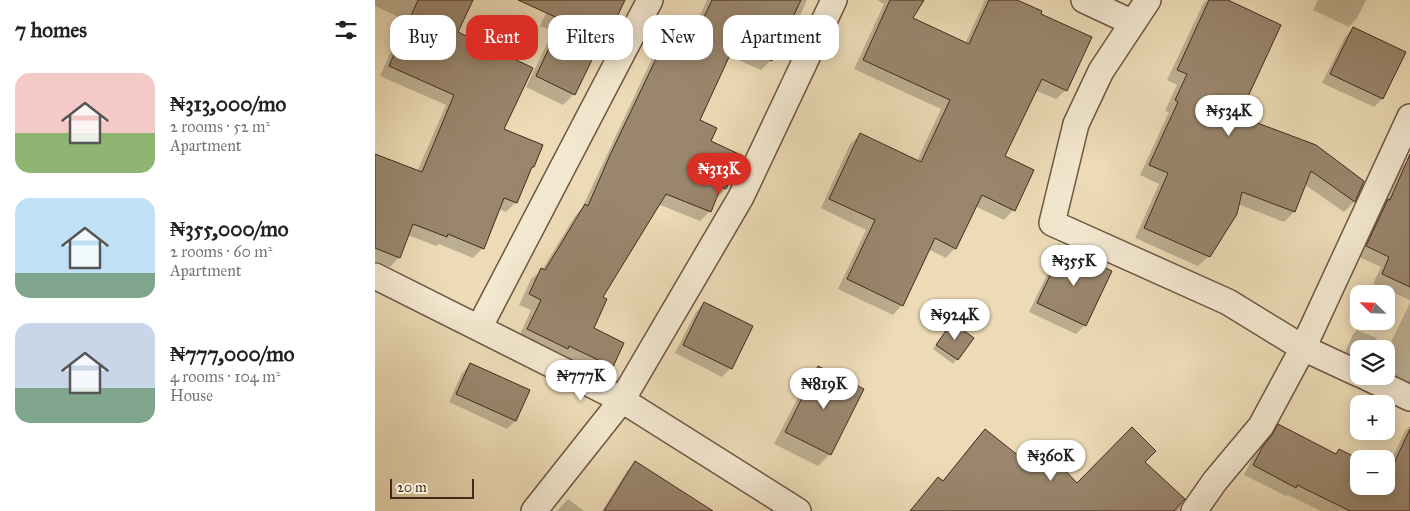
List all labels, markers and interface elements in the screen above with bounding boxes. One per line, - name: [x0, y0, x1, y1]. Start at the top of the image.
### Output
- chip: Buy: [390, 15, 456, 60]
- chip: Rent: [466, 15, 538, 60]
- chip: Filters: [548, 15, 633, 60]
- chip: New: [643, 15, 713, 60]
- chip: Apartment: [723, 15, 839, 60]
- icon: filters: [332, 16, 360, 44]
- text: 7 homes: [15, 17, 87, 43]
- text: ₦313,000/mo: [170, 91, 286, 117]
- icon: home: [55, 93, 115, 153]
- pin: ₦534K: [1194, 94, 1264, 137]
- text: ₦534K: [1206, 101, 1252, 120]
- text: 2 rooms · 52 m²: [170, 117, 270, 136]
- text: Apartment: [170, 136, 242, 155]
- pin: ₦313K: [684, 152, 754, 195]
- text: ₦313K: [698, 159, 740, 178]
- text: ₦355,000/mo: [170, 216, 289, 242]
- icon: home: [55, 218, 115, 278]
- text: 2 rooms · 60 m²: [170, 242, 272, 261]
- pin: ₦355K: [1039, 244, 1109, 287]
- text: ₦355K: [1052, 251, 1096, 270]
- text: Apartment: [170, 261, 242, 280]
- north arrow: [1350, 285, 1395, 330]
- map controls: [1350, 285, 1395, 495]
- pin: ₦924K: [920, 298, 990, 341]
- text: ₦924K: [931, 305, 979, 324]
- button: layers: [1350, 340, 1395, 385]
- text: ₦777,000/mo: [170, 341, 295, 367]
- icon: home: [55, 343, 115, 403]
- pin: ₦777K: [546, 360, 616, 402]
- text: ₦777K: [557, 366, 605, 385]
- text: 4 rooms · 104 m²: [170, 367, 280, 386]
- pin: ₦819K: [789, 368, 859, 410]
- text: ₦819K: [801, 374, 847, 393]
- text: House: [170, 386, 213, 405]
- button: +: [1350, 395, 1395, 440]
- pin: ₦360K: [1016, 440, 1086, 482]
- text: ₦360K: [1028, 446, 1074, 465]
- button: −: [1350, 450, 1395, 495]
- scale bar: [390, 476, 474, 499]
- text: 20 m: [397, 479, 427, 496]

